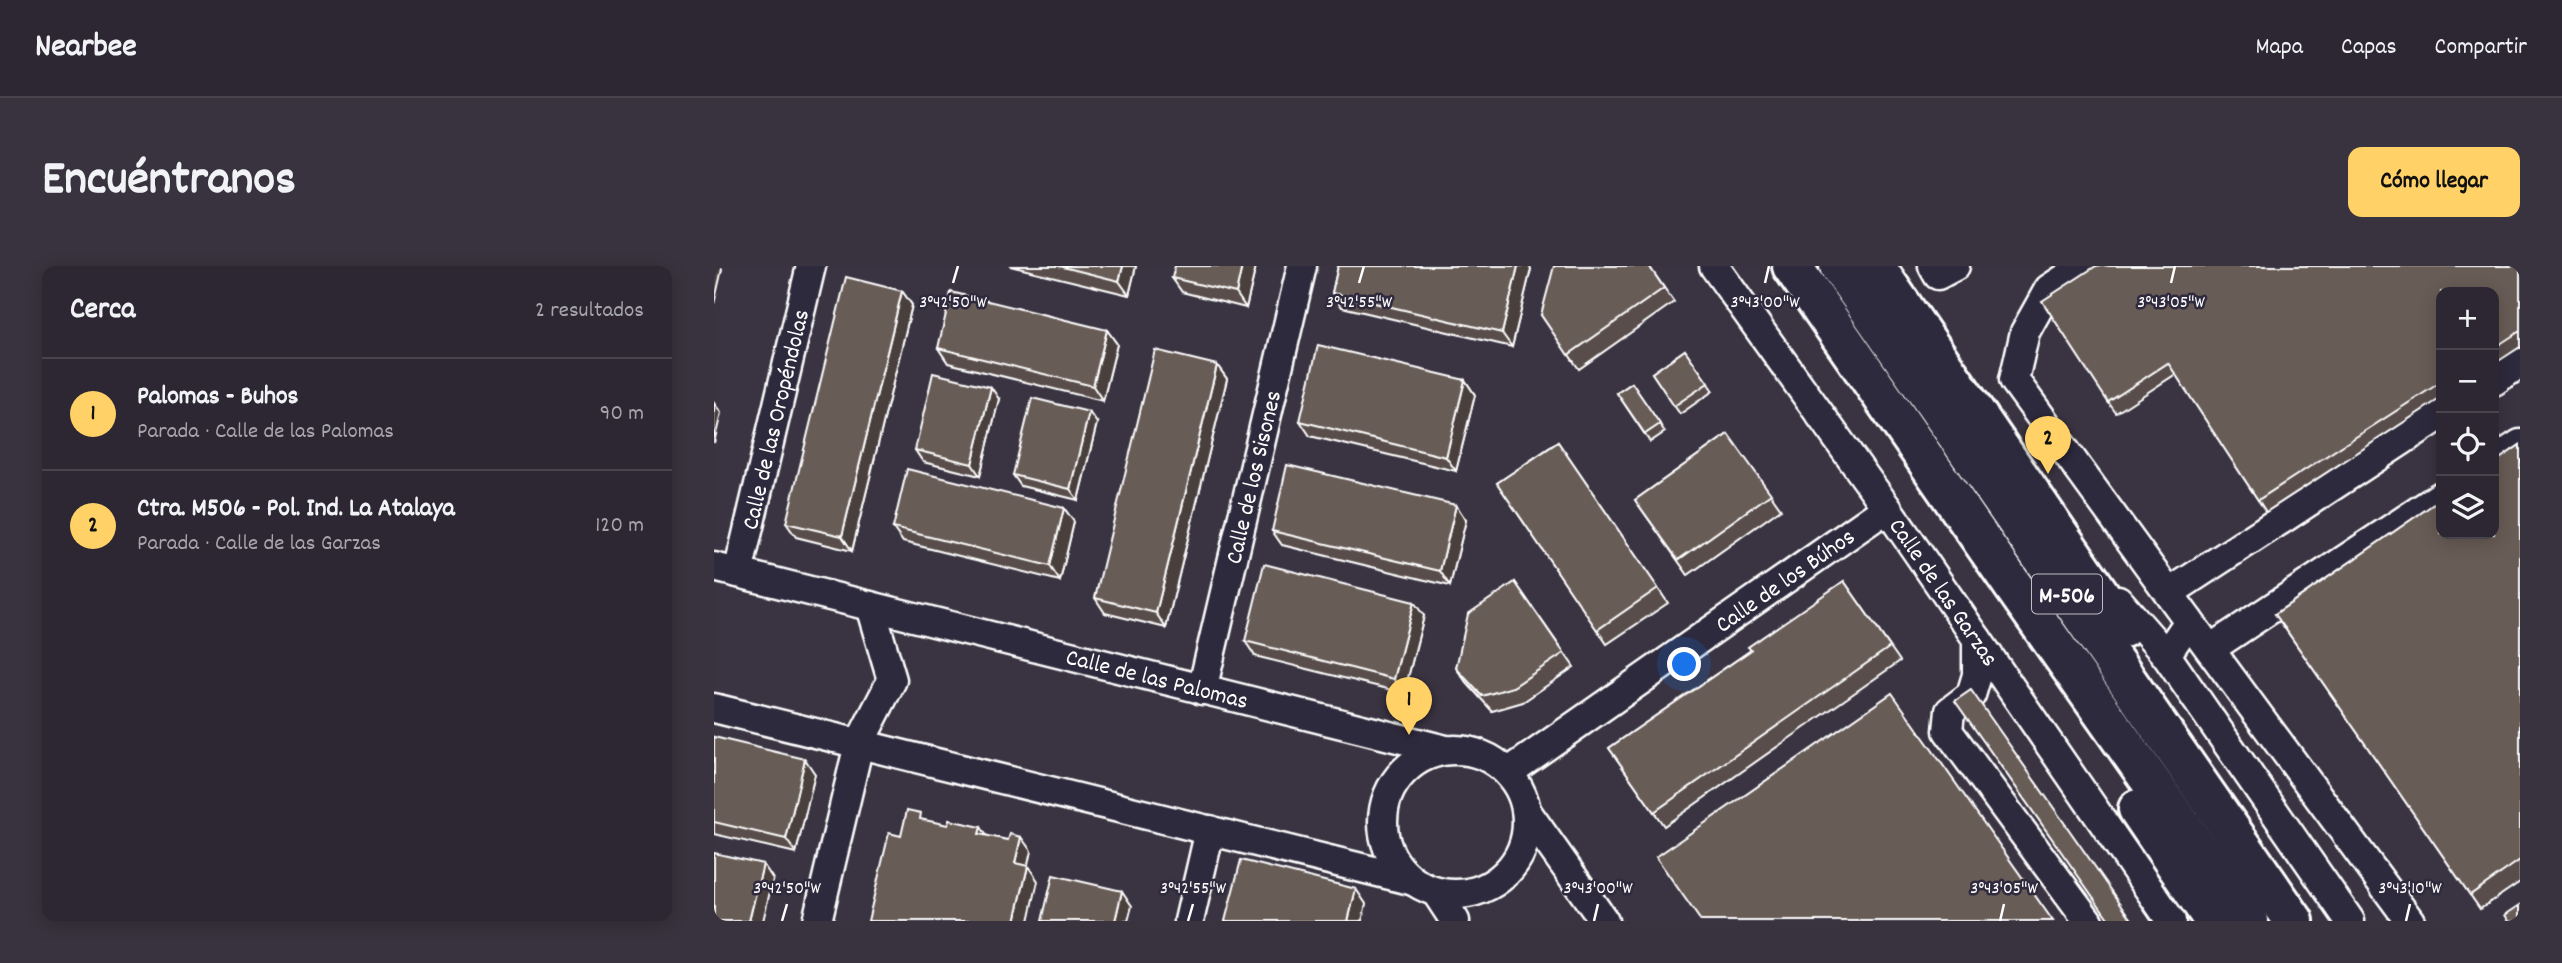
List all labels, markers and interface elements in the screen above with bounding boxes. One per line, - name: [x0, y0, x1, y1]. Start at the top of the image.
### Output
- text: Nearbee: [35, 25, 137, 72]
- text: Mapa: [2255, 31, 2303, 65]
- text: Capas: [2341, 31, 2397, 65]
- text: Compartir: [2435, 31, 2527, 65]
- text: Encuéntranos: [42, 147, 296, 217]
- button: Cómo llegar: [2348, 147, 2520, 217]
- map controls: [2436, 287, 2499, 539]
- button: +: [2436, 287, 2499, 350]
- text: Cerca: [70, 290, 135, 333]
- text: 3°42'50"W: [919, 291, 987, 316]
- text: 3°42'55"W: [1326, 291, 1393, 316]
- text: 3°43'00"W: [1730, 291, 1800, 316]
- text: 3°43'05"W: [2137, 291, 2205, 316]
- text: 2 resultados: [535, 295, 644, 328]
- street label: Calle de las Oropéndolas: [735, 306, 820, 534]
- button: −: [2436, 350, 2499, 413]
- text: Palomas - Buhos: [137, 379, 299, 416]
- street label: Calle de los Sisones: [1218, 387, 1292, 568]
- text: 1: [90, 398, 96, 431]
- text: 90 m: [600, 398, 644, 431]
- button: locate: [2436, 413, 2499, 476]
- text: Parada · Calle de las Palomas: [137, 416, 394, 449]
- pin: 2: [2025, 416, 2071, 474]
- button: layers: [2436, 476, 2499, 539]
- text: Ctra. M506 - Pol. Ind. La Atalaya: [137, 491, 455, 528]
- text: 2: [88, 510, 98, 543]
- text: 120 m: [595, 510, 644, 543]
- street label: Calle de las Garzas: [1879, 512, 2005, 674]
- street label: Calle de los Búhos: [1709, 521, 1863, 643]
- text: Parada · Calle de las Garzas: [137, 528, 381, 561]
- road number: M-506: [2032, 574, 2102, 614]
- street label: Calle de las Palomas: [1062, 642, 1251, 720]
- your location: [1667, 647, 1701, 681]
- pin: 1: [1386, 677, 1432, 735]
- text: 3°42'50"W: [753, 877, 821, 902]
- text: 3°42'55"W: [1160, 877, 1227, 902]
- text: 3°43'00"W: [1563, 877, 1633, 902]
- text: 3°43'05"W: [1970, 877, 2038, 902]
- text: 3°43'10"W: [2378, 877, 2442, 902]

